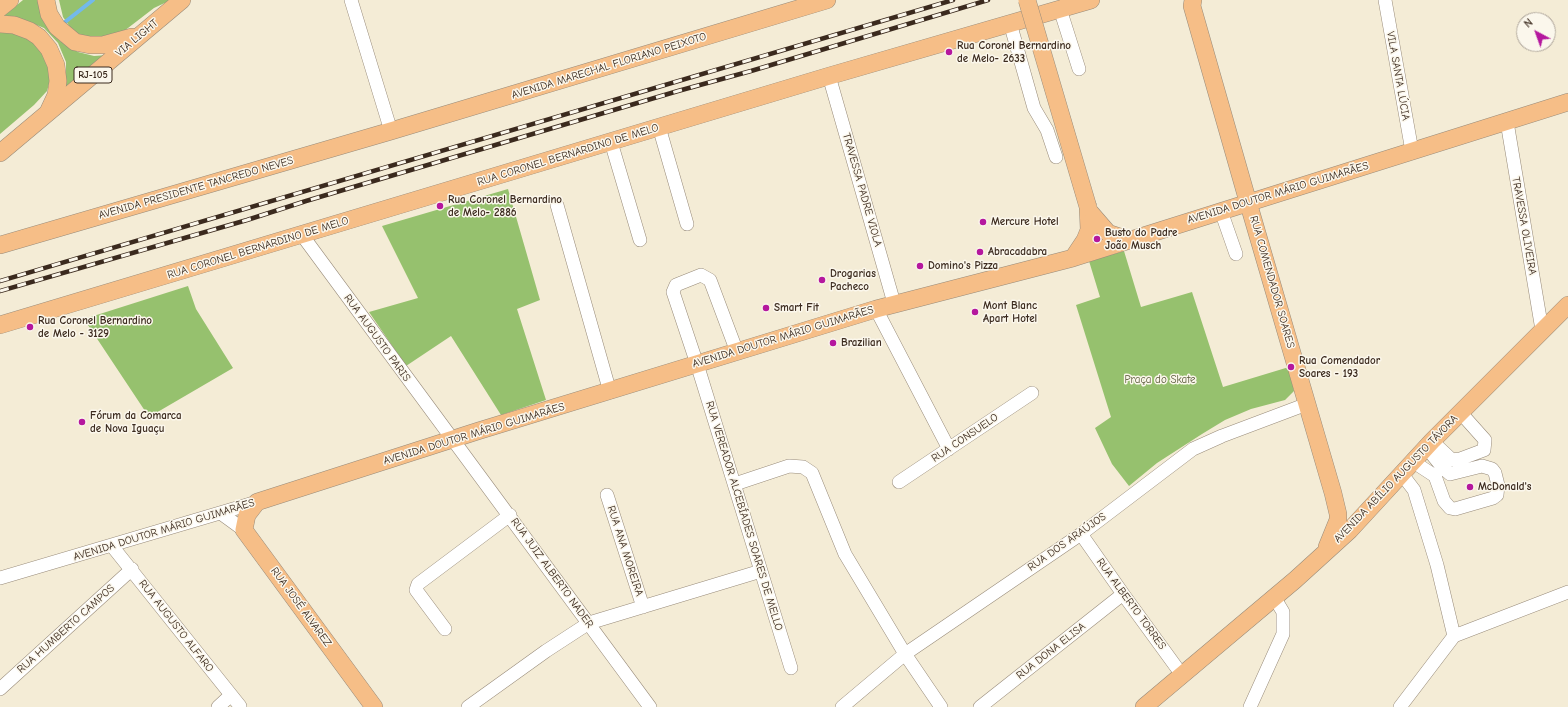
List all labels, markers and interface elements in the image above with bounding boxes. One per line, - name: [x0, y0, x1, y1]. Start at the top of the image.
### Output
- north arrow: [1516, 12, 1556, 52]
- street label: VIA LIGHT: [113, 16, 161, 60]
- text: N: [1521, 16, 1535, 31]
- street label: AVENIDA MARECHAL FLORIANO PEIXOTO: [510, 30, 708, 102]
- street label: VILA SANTA LÚCIA: [1384, 30, 1412, 122]
- place label: Rua Coronel Bernardino de Melo- 2633: [957, 39, 1071, 65]
- marker: Rua Coronel Bernardino de Melo- 2633: [944, 47, 954, 57]
- road number: RJ-105: [74, 67, 112, 83]
- street label: RUA CORONEL BERNARDINO DE MELO: [476, 121, 660, 189]
- street label: TRAVESSA PADRE VIOLA: [839, 132, 885, 248]
- street label: AVENIDA PRESIDENTE TANCREDO NEVES: [97, 154, 295, 222]
- street label: AVENIDA DOUTOR MÁRIO GUIMARÃES: [1186, 159, 1370, 227]
- street label: TRAVESSA OLIVEIRA: [1509, 176, 1539, 276]
- place label: Rua Coronel Bernardino de Melo- 2886: [448, 193, 562, 219]
- marker: Rua Coronel Bernardino de Melo- 2886: [435, 201, 445, 211]
- street label: RUA CORONEL BERNARDINO DE MELO: [166, 214, 350, 282]
- street label: RUA COMENDADOR SOARES: [1247, 214, 1297, 350]
- place label: Mercure Hotel: [991, 215, 1058, 229]
- marker: Mercure Hotel: [978, 217, 988, 227]
- place label: Busto do Padre João Musch: [1105, 226, 1177, 252]
- marker: Busto do Padre João Musch: [1092, 234, 1102, 244]
- place label: Abracadabra: [988, 245, 1047, 259]
- marker: Abracadabra: [975, 247, 985, 257]
- place label: Domino's Pizza: [928, 259, 998, 273]
- marker: Domino's Pizza: [915, 261, 925, 271]
- place label: Drogarias Pacheco: [830, 267, 876, 293]
- marker: Drogarias Pacheco: [817, 275, 827, 285]
- street label: RUA AUGUSTO PARIS: [341, 292, 413, 384]
- place label: Mont Blanc Apart Hotel: [983, 299, 1037, 325]
- place label: Smart Fit: [774, 301, 819, 315]
- street label: AVENIDA DOUTOR MÁRIO GUIMARÃES: [691, 303, 875, 371]
- marker: Smart Fit: [761, 303, 771, 313]
- marker: Mont Blanc Apart Hotel: [970, 307, 980, 317]
- place label: Rua Coronel Bernardino de Melo - 3129: [38, 314, 152, 340]
- marker: Rua Coronel Bernardino de Melo - 3129: [25, 322, 35, 332]
- place label: Brazilian: [841, 336, 882, 350]
- marker: Brazilian: [828, 338, 838, 348]
- place label: Rua Comendador Soares - 193: [1299, 354, 1380, 380]
- marker: Rua Comendador Soares - 193: [1286, 362, 1296, 372]
- park label: Praça do Skate: [1124, 373, 1196, 387]
- street label: AVENIDA DOUTOR MÁRIO GUIMARÃES: [382, 400, 566, 468]
- street label: RUA VEREADOR ALCEBÍADES SOARES DE MELLO: [703, 400, 785, 632]
- place label: Fórum da Comarca de Nova Iguaçu: [90, 409, 182, 435]
- street label: RUA CONSUELO: [929, 411, 1001, 465]
- street label: AVENIDA ABÍLIO AUGUSTO TÁVORA: [1331, 412, 1461, 546]
- marker: Fórum da Comarca de Nova Iguaçu: [77, 417, 87, 427]
- place label: McDonald's: [1478, 480, 1531, 494]
- marker: McDonald's: [1465, 482, 1475, 492]
- street label: AVENIDA DOUTOR MÁRIO GUIMARÃES: [72, 496, 256, 564]
- street label: RUA ANA MOREIRA: [604, 504, 646, 598]
- street label: RUA DOS ARAÚJOS: [1025, 510, 1109, 574]
- street label: RUA JUIZ ALBERTO NADER: [508, 516, 596, 630]
- street label: RUA ALBERTO TORRES: [1093, 556, 1169, 652]
- street label: RUA JOSÉ ALVAREZ: [268, 565, 334, 649]
- street label: RUA AUGUSTO ALFARO: [136, 577, 216, 675]
- street label: RUA HUMBERTO CAMPOS: [15, 582, 117, 676]
- street label: RUA DONA ELISA: [1014, 620, 1088, 682]

